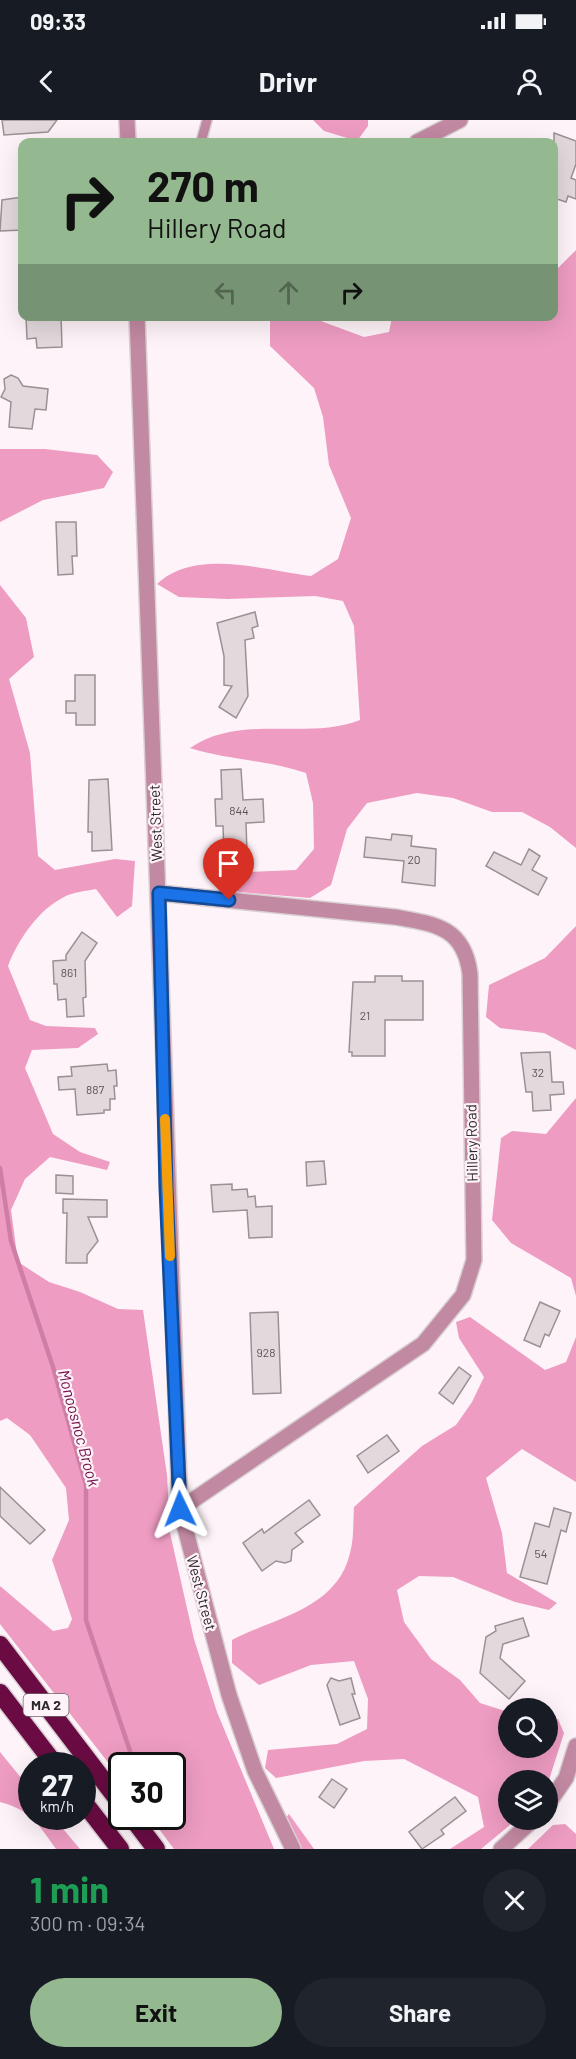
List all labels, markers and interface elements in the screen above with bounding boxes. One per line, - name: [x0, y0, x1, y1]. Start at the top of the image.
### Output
- text: 09:33: [30, 8, 86, 34]
- icon: back: [30, 65, 63, 98]
- text: Drivr: [259, 65, 317, 97]
- icon: person: [513, 65, 546, 98]
- text: 270 m: [147, 160, 259, 210]
- icon: right: [48, 162, 126, 240]
- text: Hillery Road: [147, 211, 286, 243]
- icon: left: [209, 276, 242, 309]
- icon: ahead: [272, 276, 305, 309]
- icon: right: [335, 276, 368, 309]
- street label: West Street: [145, 784, 165, 862]
- house number: 844: [229, 803, 249, 817]
- pin: [203, 838, 254, 900]
- icon: arrive: [212, 847, 245, 880]
- house number: 20: [407, 852, 421, 866]
- house number: 861: [61, 965, 77, 979]
- house number: 21: [360, 1008, 370, 1022]
- house number: 32: [532, 1065, 544, 1079]
- house number: 887: [86, 1082, 104, 1096]
- street label: Hillery Road: [461, 1104, 481, 1182]
- house number: 928: [257, 1345, 275, 1359]
- water label: Monoosnoc Brook: [55, 1367, 104, 1489]
- position arrow: [148, 1477, 212, 1541]
- house number: 54: [535, 1546, 547, 1560]
- street label: West Street: [183, 1553, 221, 1632]
- road number: MA 2: [24, 1694, 68, 1716]
- map controls: [498, 1698, 558, 1830]
- button: search: [498, 1698, 558, 1758]
- speed limit sign: 30: [108, 1752, 186, 1830]
- text: 27: [41, 1766, 73, 1802]
- button: layers: [498, 1770, 558, 1830]
- text: km/h: [40, 1797, 74, 1815]
- text: 1 min: [30, 1867, 109, 1910]
- button: close: [483, 1869, 546, 1932]
- text: 300 m · 09:34: [30, 1911, 145, 1935]
- button: Exit: [30, 1978, 282, 2047]
- button: Share: [294, 1978, 546, 2047]

